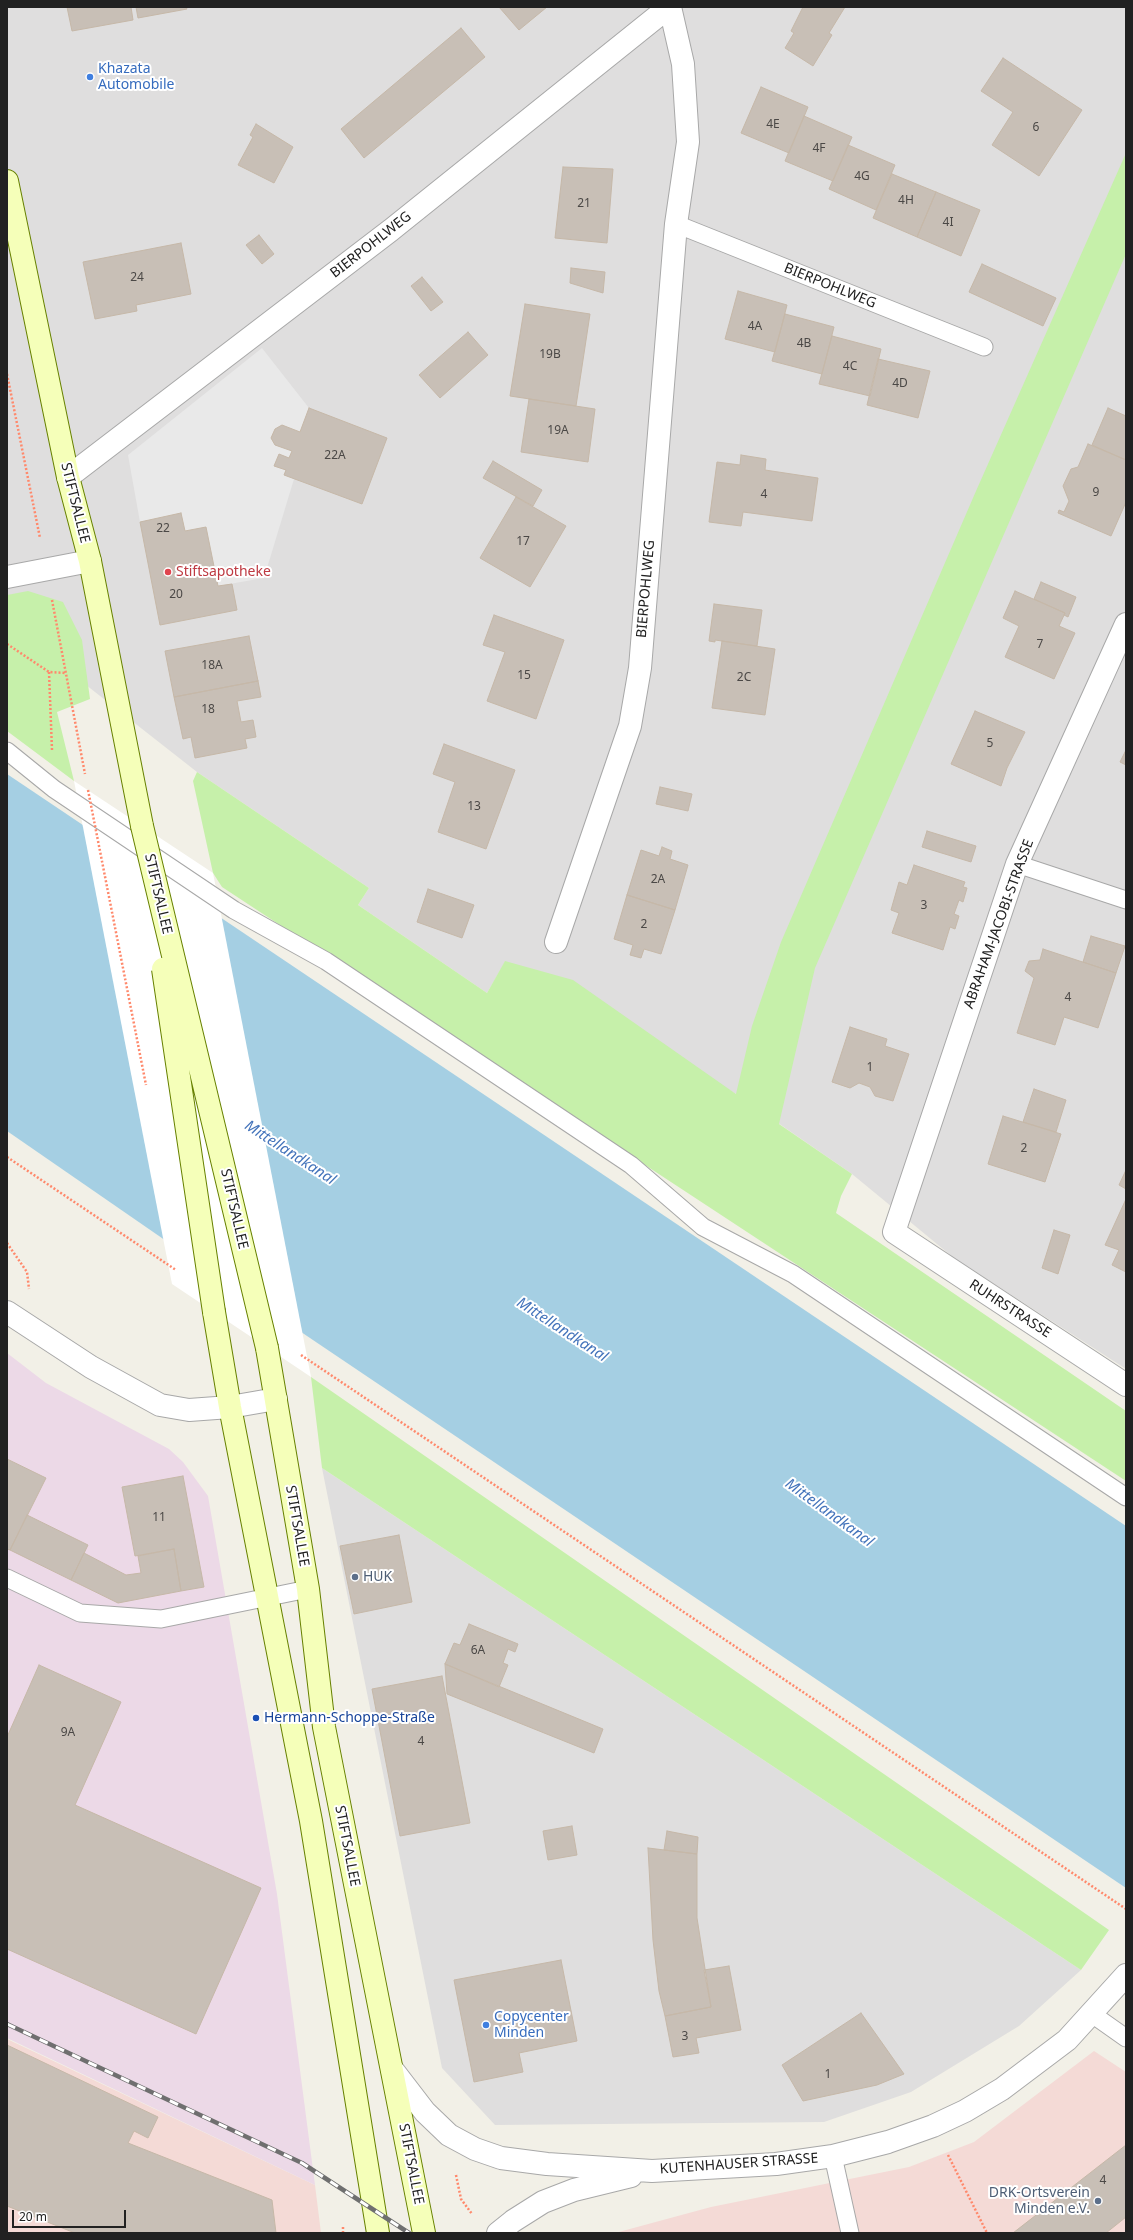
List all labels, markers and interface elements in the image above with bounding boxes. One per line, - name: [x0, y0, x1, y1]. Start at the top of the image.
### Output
- place label: Khazata Automobile: [98, 61, 174, 94]
- marker: Khazata Automobile: [85, 72, 95, 82]
- house number: 4E: [766, 118, 780, 132]
- house number: 6: [1033, 121, 1039, 135]
- house number: 4F: [812, 142, 826, 156]
- house number: 4G: [854, 170, 870, 184]
- house number: 4H: [898, 194, 914, 208]
- house number: 21: [577, 197, 591, 211]
- street label: BIERPOHLWEG: [327, 208, 415, 282]
- house number: 4I: [943, 216, 953, 230]
- street label: BIERPOHLWEG: [781, 260, 879, 312]
- house number: 24: [130, 271, 144, 285]
- house number: 4A: [748, 320, 762, 334]
- house number: 4B: [797, 337, 811, 351]
- house number: 19B: [539, 348, 561, 362]
- house number: 4C: [843, 360, 857, 374]
- house number: 4D: [892, 377, 908, 391]
- house number: 19A: [547, 424, 569, 438]
- house number: 22A: [324, 449, 346, 463]
- street label: STIFTSALLEE: [57, 461, 93, 545]
- house number: 9: [1093, 486, 1099, 500]
- house number: 4: [761, 488, 767, 502]
- house number: 22: [156, 522, 170, 536]
- house number: 17: [516, 535, 530, 549]
- street label: BIERPOHLWEG: [633, 539, 659, 639]
- place label: Stiftsapotheke: [176, 564, 271, 580]
- marker: Stiftsapotheke: [163, 567, 173, 577]
- house number: 20: [169, 588, 183, 602]
- house number: 7: [1037, 638, 1043, 652]
- house number: 18A: [201, 659, 223, 673]
- house number: 15: [517, 669, 531, 683]
- house number: 2C: [737, 671, 751, 685]
- house number: 18: [201, 703, 215, 717]
- house number: 5: [987, 737, 993, 751]
- house number: 13: [467, 800, 481, 814]
- street label: ABRAHAM-JACOBI-STRASSE: [961, 837, 1037, 1011]
- street label: STIFTSALLEE: [141, 852, 175, 936]
- house number: 2A: [651, 873, 665, 887]
- house number: 3: [921, 899, 927, 913]
- house number: 2: [641, 918, 647, 932]
- house number: 4: [1065, 991, 1071, 1005]
- house number: 1: [867, 1061, 873, 1075]
- water label: Mittellandkanal: [241, 1117, 339, 1189]
- house number: 2: [1021, 1142, 1027, 1156]
- street label: STIFTSALLEE: [217, 1167, 251, 1251]
- street label: RUHRSTRASSE: [966, 1276, 1054, 1342]
- water label: Mittellandkanal: [513, 1294, 611, 1366]
- water label: Mittellandkanal: [781, 1475, 877, 1551]
- street label: STIFTSALLEE: [282, 1484, 312, 1568]
- house number: 11: [152, 1511, 166, 1525]
- place label: HUK: [363, 1569, 392, 1585]
- marker: HUK: [350, 1572, 360, 1582]
- house number: 6A: [471, 1644, 485, 1658]
- place label: Hermann-Schoppe-Straße: [264, 1710, 435, 1726]
- marker: Hermann-Schoppe-Straße: [251, 1713, 261, 1723]
- house number: 9A: [61, 1726, 75, 1740]
- house number: 4: [418, 1735, 424, 1749]
- street label: STIFTSALLEE: [331, 1804, 363, 1888]
- place label: Copycenter Minden: [494, 2009, 569, 2042]
- marker: Copycenter Minden: [481, 2020, 491, 2030]
- house number: 3: [682, 2030, 688, 2044]
- house number: 1: [825, 2068, 831, 2082]
- street label: STIFTSALLEE: [395, 2122, 427, 2206]
- street label: KUTENHAUSER STRASSE: [659, 2150, 819, 2178]
- house number: 4: [1100, 2174, 1106, 2188]
- place label: DRK-Ortsverein Minden e.V.: [989, 2185, 1090, 2218]
- marker: DRK-Ortsverein Minden e.V.: [1093, 2196, 1103, 2206]
- scale bar: [14, 2202, 128, 2228]
- text: 20 m: [19, 2208, 47, 2225]

